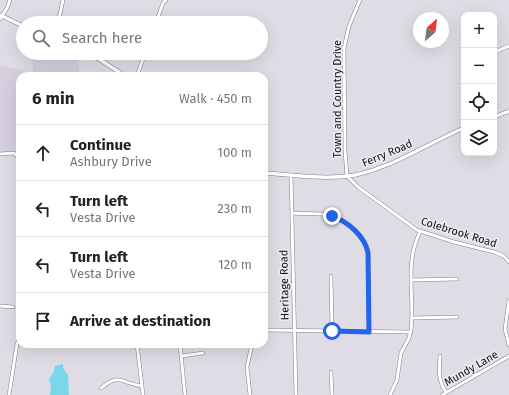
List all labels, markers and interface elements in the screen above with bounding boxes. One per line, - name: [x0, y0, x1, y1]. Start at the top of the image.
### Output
- north arrow: [413, 12, 449, 48]
- map controls: [461, 12, 497, 156]
- button: +: [461, 12, 497, 48]
- search box: [16, 16, 268, 60]
- icon: search: [30, 27, 52, 49]
- text: Search here: [62, 29, 142, 47]
- street label: Town and Country Drive: [331, 40, 344, 158]
- button: −: [461, 48, 497, 84]
- button: locate: [461, 84, 497, 120]
- text: 6 min: [32, 88, 75, 109]
- text: Walk · 450 m: [179, 91, 252, 106]
- button: layers: [461, 120, 497, 156]
- text: Continue: [70, 136, 131, 154]
- street label: Ferry Road: [360, 137, 414, 170]
- icon: ahead: [32, 142, 54, 164]
- text: 100 m: [217, 145, 252, 160]
- text: Ashbury Drive: [70, 154, 152, 169]
- text: Turn left: [70, 192, 128, 210]
- icon: left: [32, 198, 54, 220]
- text: 230 m: [217, 201, 252, 216]
- route end: [323, 207, 341, 225]
- text: Vesta Drive: [70, 210, 136, 225]
- street label: Colebrook Road: [419, 215, 498, 250]
- text: Turn left: [70, 248, 128, 266]
- street label: Heritage Road: [277, 250, 292, 320]
- icon: left: [32, 254, 54, 276]
- text: 120 m: [218, 257, 252, 272]
- text: Vesta Drive: [70, 266, 136, 281]
- icon: arrive: [32, 310, 54, 332]
- text: Arrive at destination: [70, 312, 211, 330]
- route start: [323, 322, 341, 340]
- street label: Mundy Lane: [442, 348, 501, 389]

